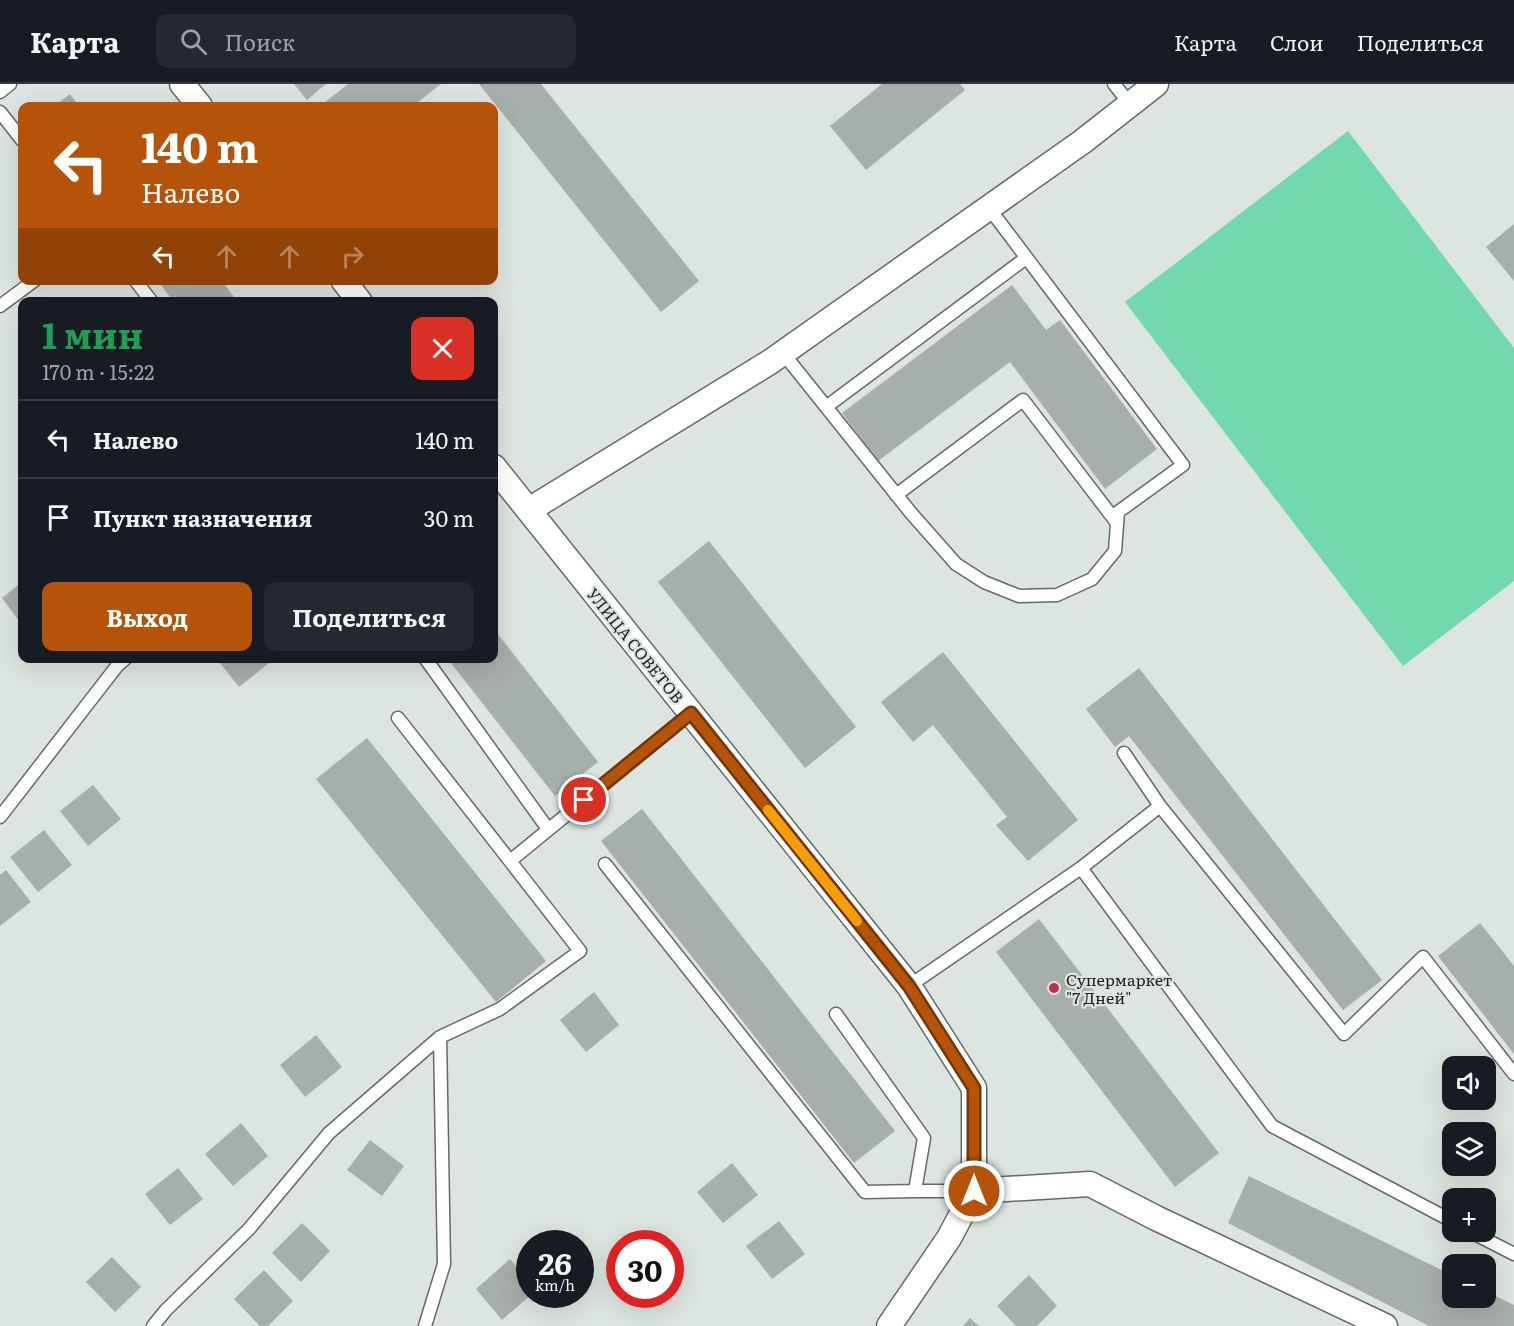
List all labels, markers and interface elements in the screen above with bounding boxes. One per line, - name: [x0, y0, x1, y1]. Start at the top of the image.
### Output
- search box: [156, 14, 576, 68]
- text: Карта: [30, 20, 120, 62]
- icon: search: [177, 25, 210, 58]
- text: Поиск: [225, 25, 295, 58]
- text: Карта: [1174, 26, 1237, 57]
- text: Слои: [1270, 26, 1324, 57]
- text: Поделиться: [1357, 26, 1484, 57]
- text: 140 m: [141, 114, 258, 176]
- icon: left: [42, 126, 120, 204]
- text: Налево: [141, 171, 240, 211]
- icon: left: [147, 240, 180, 273]
- icon: ahead: [210, 240, 243, 273]
- icon: ahead: [273, 240, 306, 273]
- icon: right: [336, 240, 369, 273]
- text: 1 мин: [42, 307, 143, 360]
- button: close: [411, 317, 474, 380]
- text: 170 m · 15:22: [42, 356, 154, 386]
- icon: left: [42, 423, 75, 456]
- text: Налево: [93, 423, 178, 456]
- text: 140 m: [415, 423, 474, 456]
- icon: arrive: [42, 501, 75, 534]
- text: Пункт назначения: [93, 501, 312, 534]
- text: 30 m: [424, 501, 474, 534]
- button: Выход: [42, 582, 252, 651]
- button: Поделиться: [264, 582, 474, 651]
- street label: УЛИЦА СОВЕТОВ: [582, 582, 690, 708]
- pin: [558, 774, 609, 825]
- icon: arrive: [567, 783, 600, 816]
- place label: Супермаркет "7 Дней": [1066, 967, 1172, 1009]
- marker: Супермаркет "7 Дней": [1047, 981, 1061, 995]
- map controls: [1442, 1056, 1496, 1308]
- button: sound: [1442, 1056, 1496, 1110]
- button: layers: [1442, 1122, 1496, 1176]
- position arrow: [942, 1159, 1006, 1223]
- button: +: [1442, 1188, 1496, 1242]
- speed limit sign: 30: [606, 1230, 684, 1308]
- text: 26: [538, 1240, 572, 1284]
- button: −: [1442, 1254, 1496, 1308]
- text: km/h: [535, 1273, 575, 1296]

